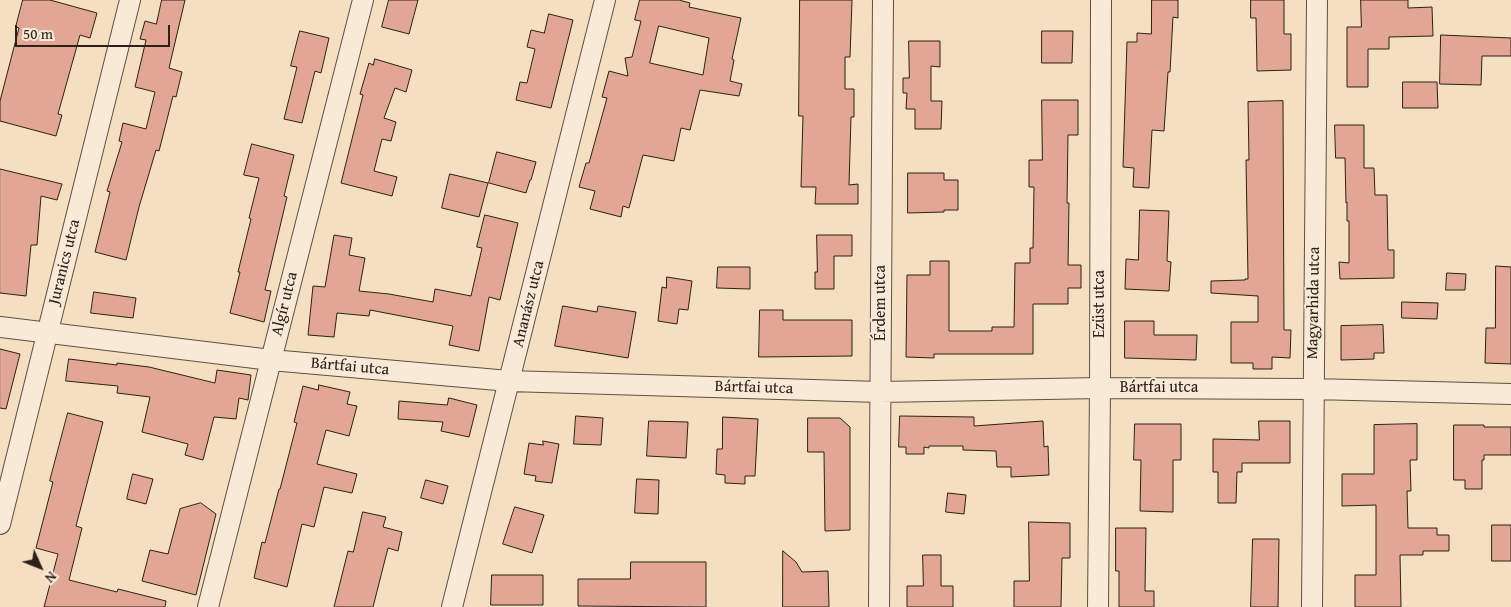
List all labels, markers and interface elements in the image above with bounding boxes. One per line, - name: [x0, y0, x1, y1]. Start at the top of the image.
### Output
- scale bar: [18, 15, 172, 47]
- text: 50 m: [23, 23, 53, 44]
- street label: Juranics utca: [45, 217, 85, 307]
- street label: Magyarhida utca: [1303, 247, 1325, 359]
- street label: Ananász utca: [509, 259, 549, 349]
- street label: Érdem utca: [871, 265, 891, 341]
- street label: Algír utca: [268, 270, 302, 338]
- street label: Ezüst utca: [1090, 270, 1110, 338]
- street label: Bártfai utca: [310, 354, 390, 380]
- street label: Bártfai utca: [714, 377, 794, 399]
- street label: Bártfai utca: [1120, 378, 1198, 398]
- north arrow: [15, 542, 65, 592]
- text: N: [40, 567, 61, 588]

